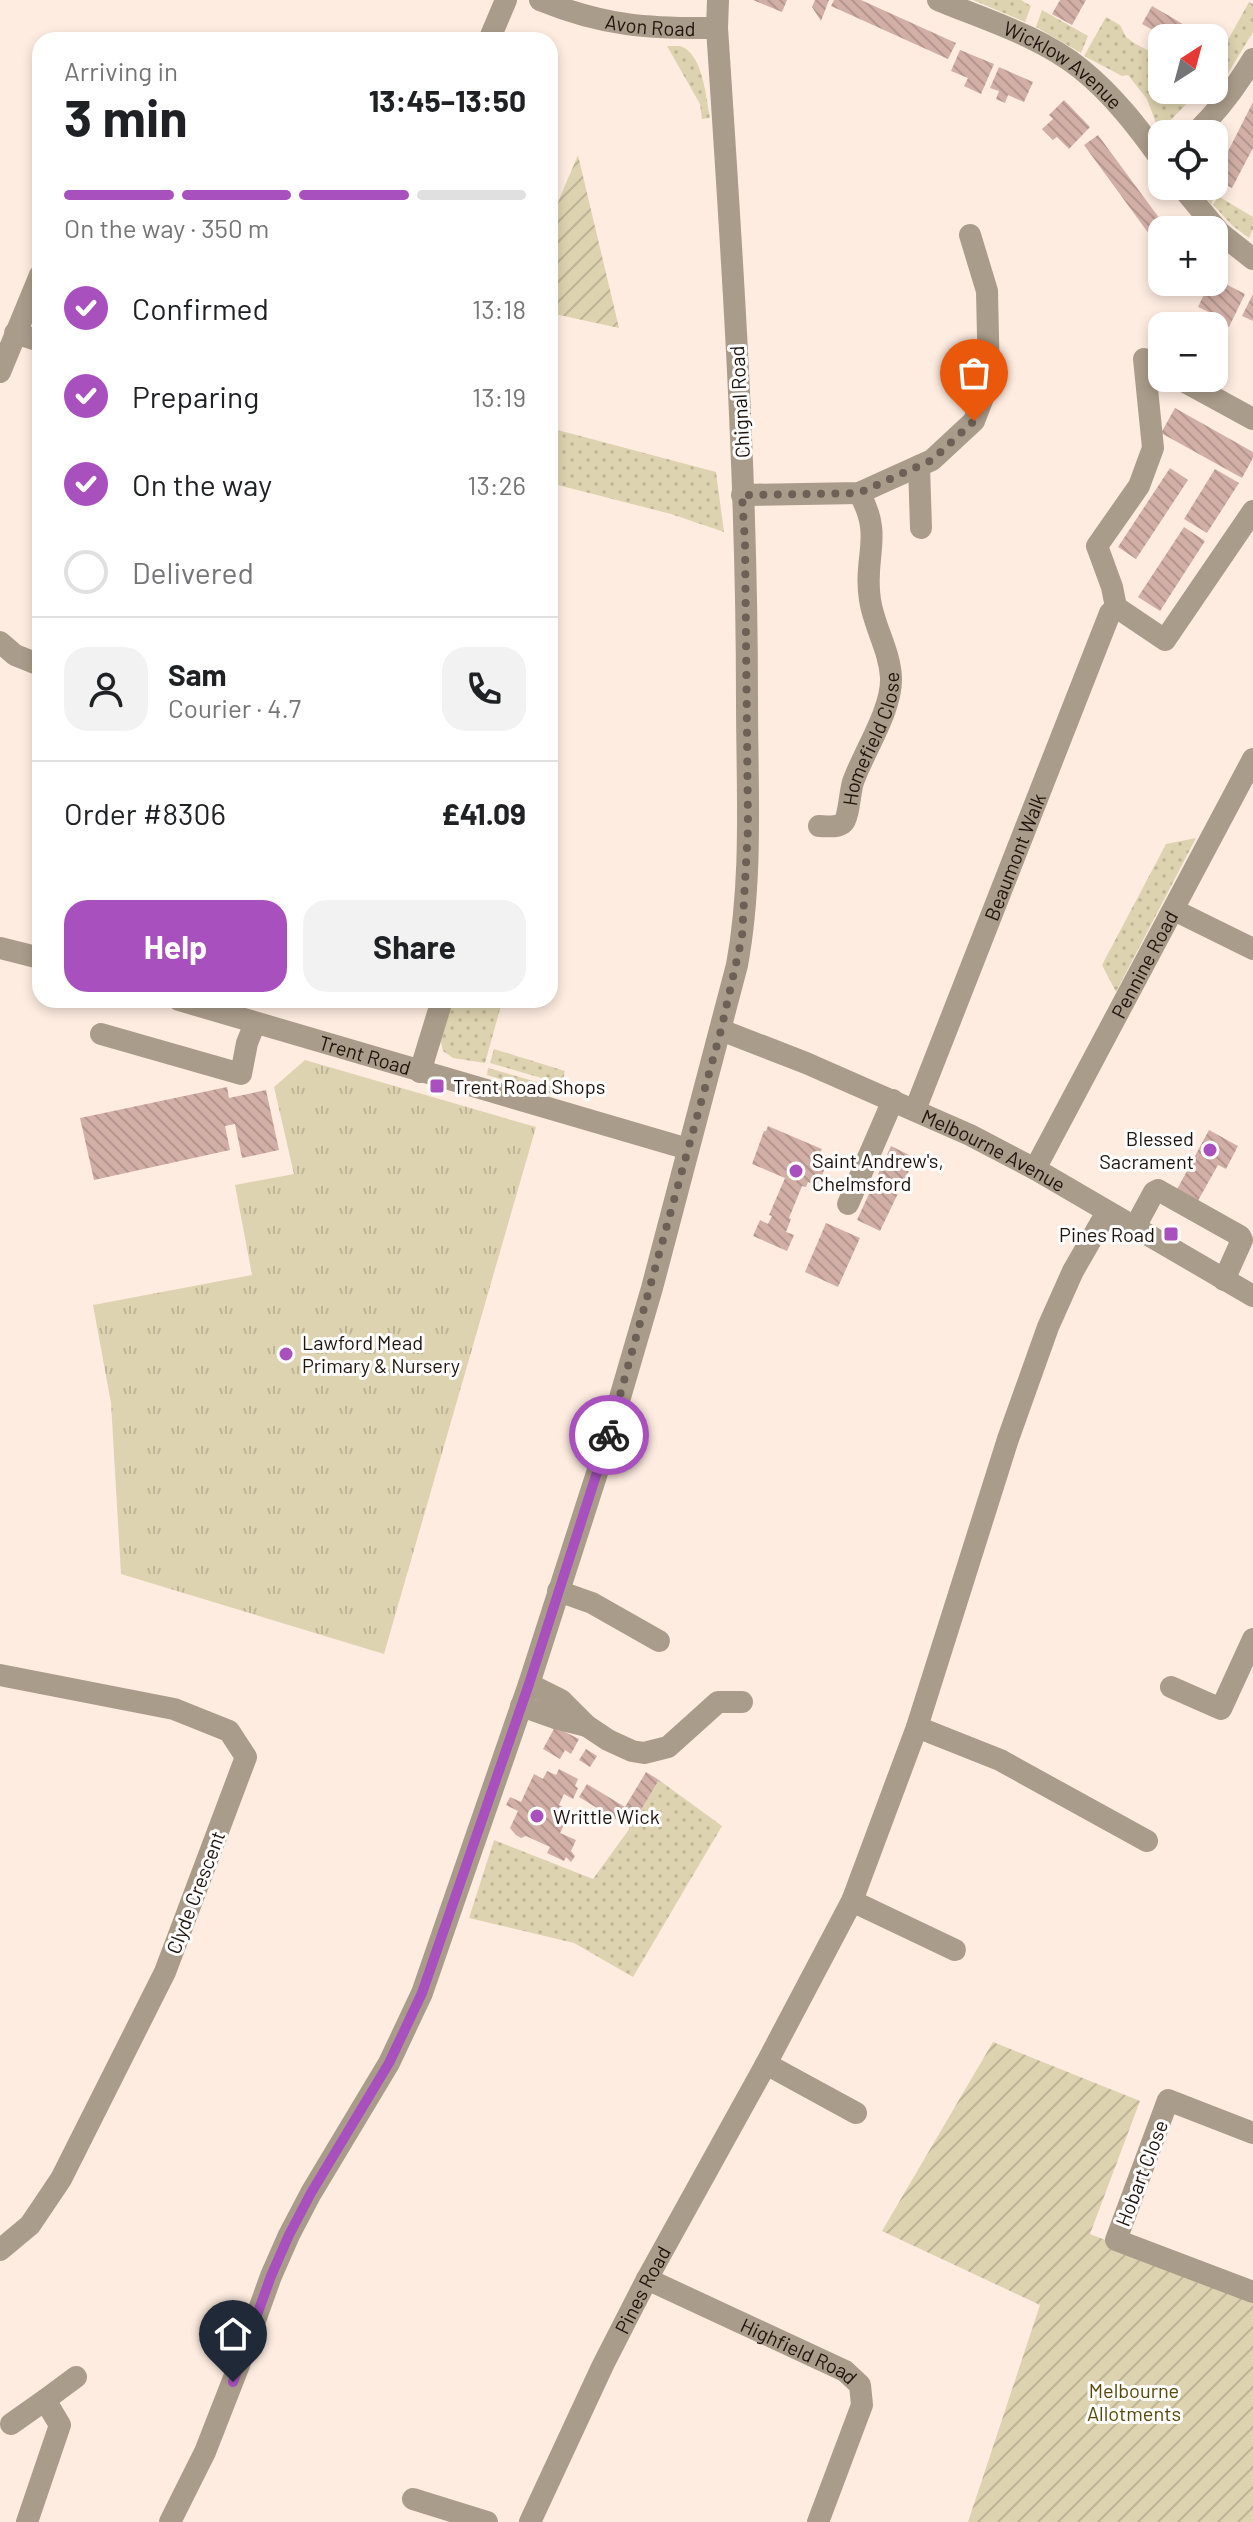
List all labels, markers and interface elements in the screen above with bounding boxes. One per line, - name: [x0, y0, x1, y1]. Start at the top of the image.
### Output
- street label: Avon Road: [603, 9, 696, 40]
- street label: Wicklow Avenue: [1000, 15, 1128, 114]
- north arrow: [1148, 24, 1228, 104]
- map controls: [1148, 24, 1228, 392]
- text: Arriving in: [64, 55, 178, 86]
- text: 13:45–13:50: [369, 82, 526, 118]
- text: 3 min: [64, 85, 188, 147]
- button: locate: [1148, 120, 1228, 200]
- text: On the way · 350 m: [64, 212, 269, 243]
- button: +: [1148, 216, 1228, 296]
- icon: check: [64, 286, 108, 330]
- text: Confirmed: [132, 290, 269, 326]
- text: 13:18: [472, 293, 526, 324]
- button: −: [1148, 312, 1228, 392]
- pin: [940, 339, 1008, 421]
- street label: Chignal Road: [724, 345, 754, 459]
- icon: bag: [952, 351, 996, 395]
- icon: check: [64, 374, 108, 418]
- text: Preparing: [132, 378, 259, 414]
- text: 13:19: [472, 381, 526, 412]
- icon: check: [64, 462, 108, 506]
- text: On the way: [132, 466, 272, 502]
- text: 13:26: [467, 469, 526, 500]
- text: Delivered: [132, 554, 254, 590]
- button: person: [64, 647, 148, 731]
- button: phone: [442, 647, 526, 731]
- text: Sam: [168, 656, 227, 692]
- street label: Homefield Close: [837, 671, 903, 807]
- text: Courier · 4.7: [168, 692, 301, 723]
- street label: Beaumont Walk: [979, 790, 1050, 924]
- text: Order #8306: [64, 795, 226, 831]
- text: £41.09: [441, 795, 526, 831]
- button: Help: [64, 900, 287, 992]
- button: Share: [303, 900, 526, 992]
- street label: Pennine Road: [1106, 906, 1182, 1022]
- street label: Trent Road: [316, 1030, 414, 1079]
- place label: Trent Road Shops: [453, 1074, 605, 1098]
- marker: Trent Road Shops: [428, 1077, 446, 1095]
- street label: Melbourne Avenue: [918, 1103, 1070, 1196]
- place label: Blessed Sacrament: [1099, 1126, 1194, 1173]
- marker: Blessed Sacrament: [1201, 1141, 1219, 1159]
- place label: Saint Andrew's, Chelmsford: [812, 1148, 944, 1195]
- marker: Saint Andrew's, Chelmsford: [787, 1162, 805, 1180]
- place label: Pines Road: [1059, 1222, 1155, 1246]
- marker: Pines Road: [1162, 1225, 1180, 1243]
- place label: Lawford Mead Primary & Nursery: [302, 1330, 460, 1377]
- marker: Lawford Mead Primary & Nursery: [277, 1345, 295, 1363]
- courier: [569, 1395, 649, 1475]
- icon: bike: [587, 1413, 631, 1457]
- place label: Writtle Wick: [553, 1804, 660, 1828]
- marker: Writtle Wick: [528, 1807, 546, 1825]
- street label: Clyde Crescent: [161, 1827, 229, 1957]
- street label: Hobart Close: [1110, 2116, 1172, 2230]
- street label: Pines Road: [609, 2241, 675, 2338]
- pin: [199, 2300, 267, 2382]
- icon: home: [211, 2312, 255, 2356]
- street label: Highfield Road: [737, 2312, 863, 2389]
- park label: Melbourne Allotments: [1087, 2378, 1181, 2425]

